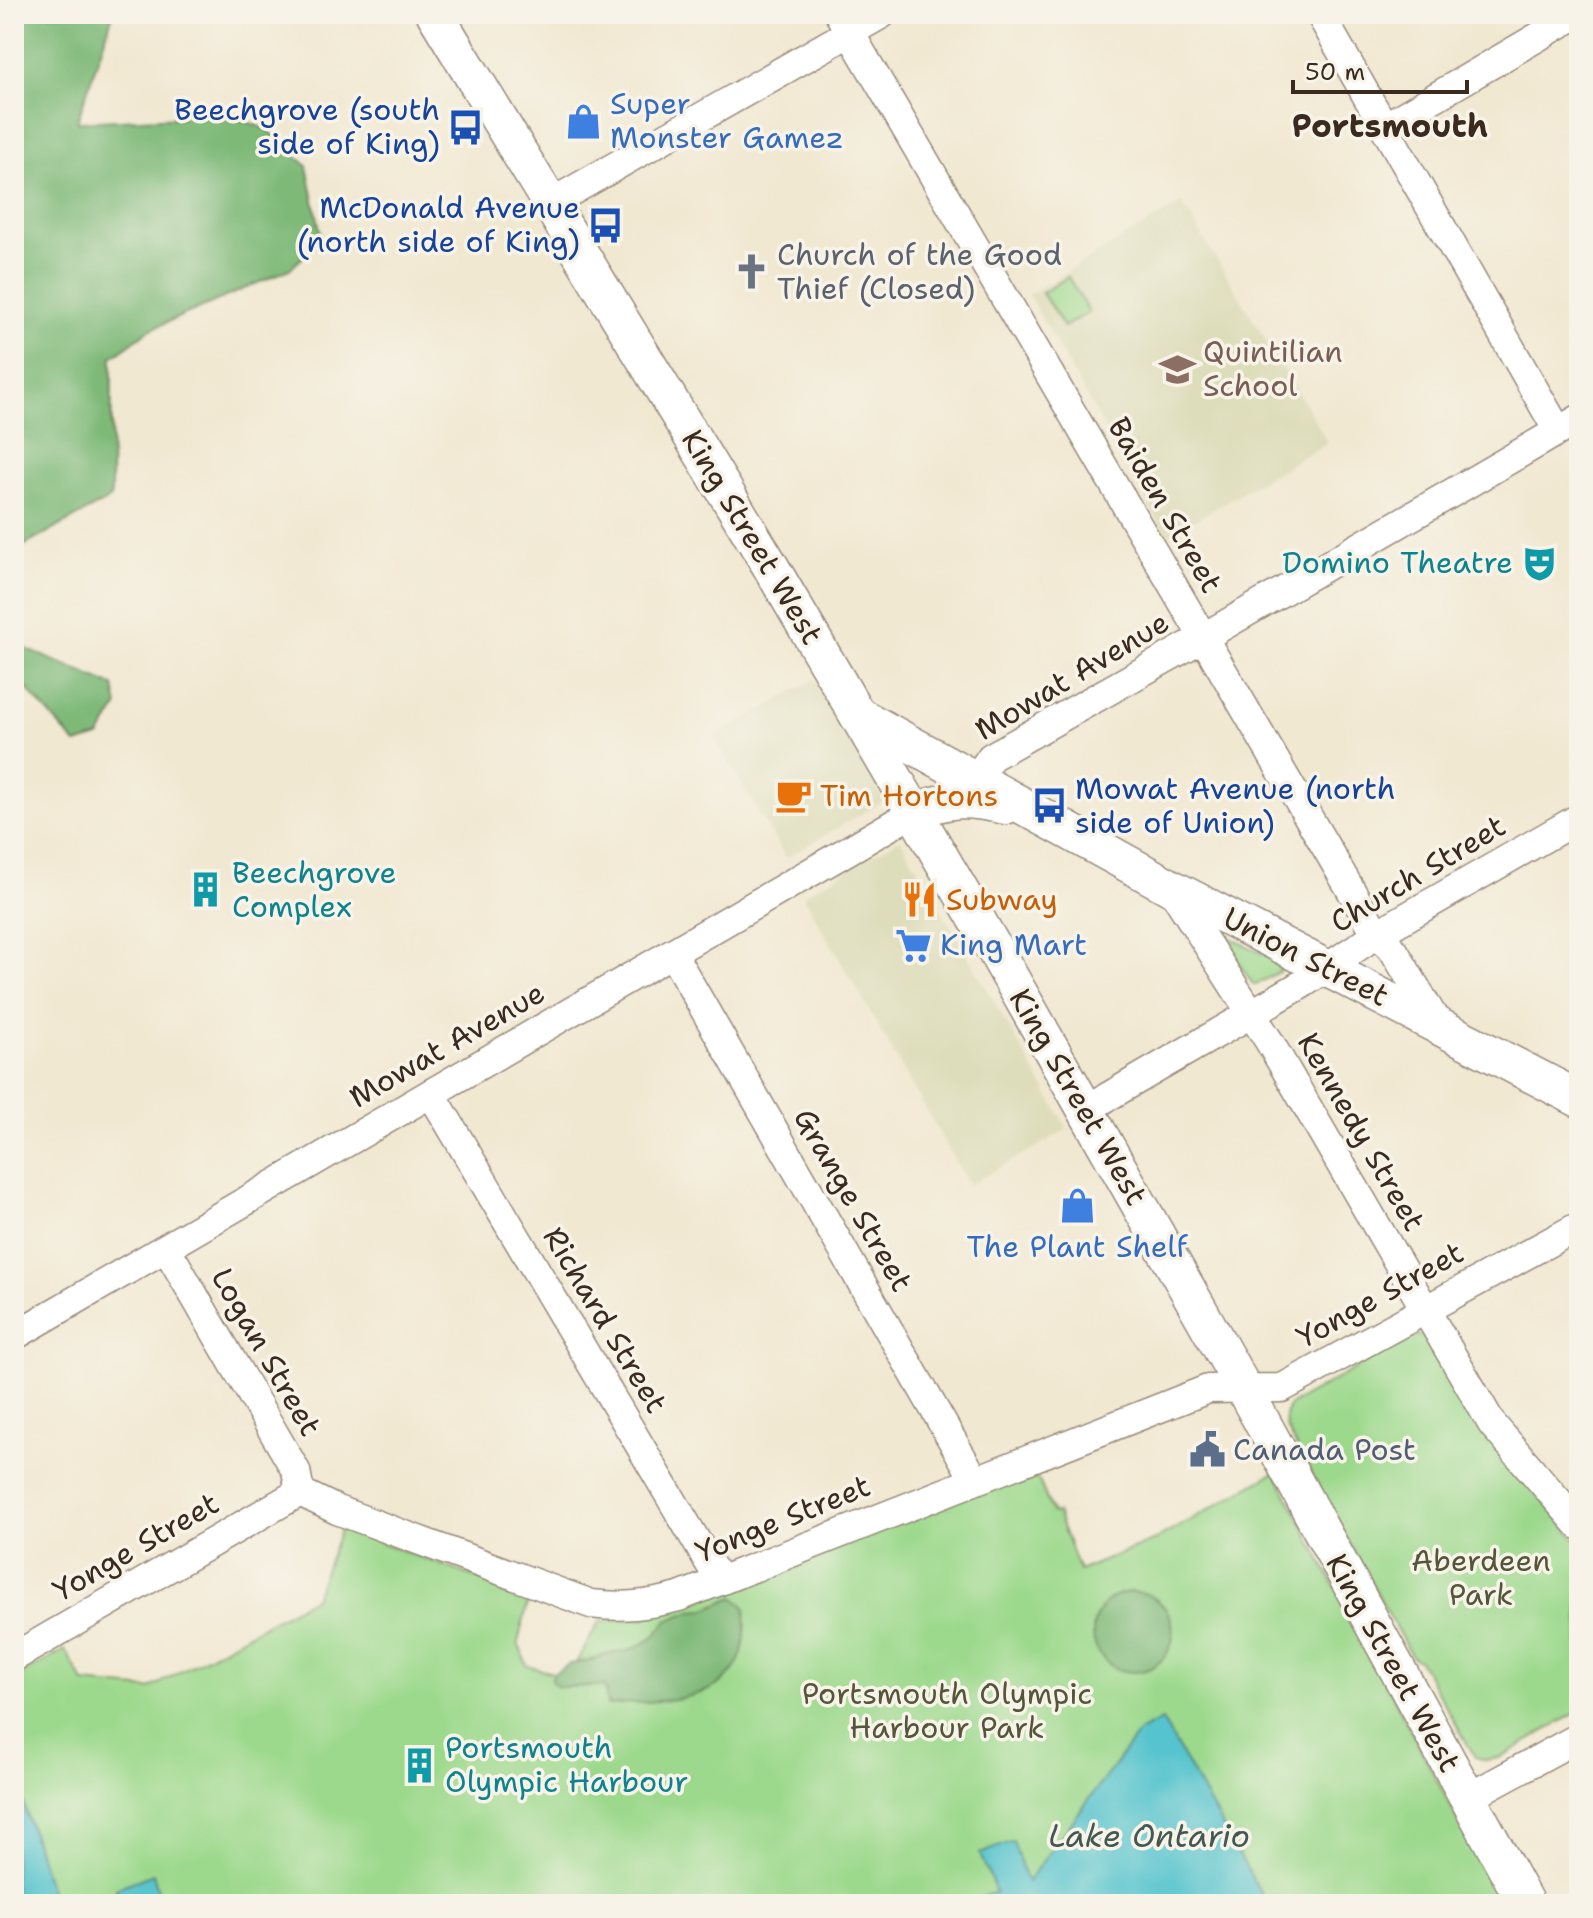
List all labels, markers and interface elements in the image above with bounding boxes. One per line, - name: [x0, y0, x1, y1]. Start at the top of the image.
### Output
- scale bar: [1293, 44, 1467, 94]
- text: 50 m: [1305, 56, 1365, 88]
- place label: Super Monster Gamez: [610, 83, 844, 158]
- place label: Beechgrove (south side of King): [174, 89, 440, 164]
- shop icon: Super Monster Gamez: [565, 102, 603, 140]
- district label: Portsmouth: [1292, 104, 1488, 147]
- bus stop icon: Beechgrove (south side of King): [447, 108, 485, 146]
- place label: McDonald Avenue (north side of King): [296, 187, 580, 262]
- bus stop icon: McDonald Avenue (north side of King): [587, 206, 625, 244]
- place label: Church of the Good Thief (Closed): [777, 234, 1062, 309]
- church icon: Church of the Good Thief (Closed): [732, 253, 770, 291]
- place label: Quintilian School: [1203, 331, 1343, 406]
- school or university icon: Quintilian School: [1158, 350, 1196, 388]
- street label: Baiden Street: [1099, 410, 1232, 600]
- street label: King Street West: [672, 422, 833, 652]
- place label: Domino Theatre: [1282, 542, 1513, 583]
- theatre icon: Domino Theatre: [1520, 544, 1558, 582]
- street label: Mowat Avenue: [967, 601, 1176, 750]
- place label: Mowat Avenue (north side of Union): [1075, 768, 1395, 843]
- place label: Tim Hortons: [820, 775, 998, 816]
- cafe icon: Tim Hortons: [775, 777, 813, 815]
- bus stop icon: Mowat Avenue (north side of Union): [1030, 787, 1068, 825]
- street label: Church Street: [1322, 805, 1513, 942]
- place label: Beechgrove Complex: [232, 852, 397, 927]
- building icon: Beechgrove Complex: [187, 871, 225, 909]
- place label: Subway: [946, 879, 1058, 920]
- restaurant icon: Subway: [901, 881, 939, 919]
- street label: Union Street: [1216, 897, 1396, 1016]
- place label: King Mart: [940, 924, 1087, 965]
- supermarket icon: King Mart: [895, 926, 933, 964]
- street label: Mowat Avenue: [341, 972, 552, 1117]
- street label: King Street West: [1000, 981, 1157, 1213]
- street label: Kennedy Street: [1288, 1025, 1435, 1238]
- street label: Grange Street: [784, 1101, 923, 1299]
- shop icon: The Plant Shelf: [1058, 1187, 1096, 1225]
- street label: Richard Street: [534, 1219, 677, 1420]
- place label: The Plant Shelf: [967, 1226, 1189, 1267]
- street label: Yonge Street: [1289, 1232, 1471, 1357]
- street label: Logan Street: [202, 1260, 331, 1443]
- place label: Canada Post: [1233, 1429, 1416, 1470]
- public building icon: Canada Post: [1188, 1431, 1226, 1469]
- street label: Yonge Street: [689, 1465, 876, 1572]
- street label: Yonge Street: [45, 1483, 226, 1611]
- park label: Aberdeen Park: [1411, 1540, 1551, 1615]
- street label: King Street West: [1316, 1546, 1470, 1779]
- park label: Portsmouth Olympic Harbour Park: [802, 1673, 1092, 1748]
- place label: Portsmouth Olympic Harbour: [445, 1727, 688, 1802]
- building icon: Portsmouth Olympic Harbour: [400, 1746, 438, 1784]
- water label: Lake Ontario: [1048, 1814, 1250, 1857]

